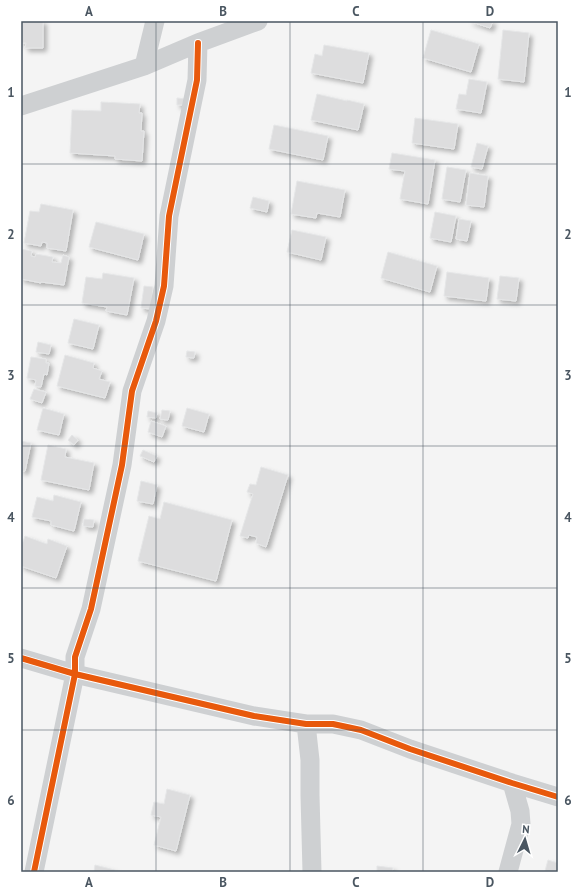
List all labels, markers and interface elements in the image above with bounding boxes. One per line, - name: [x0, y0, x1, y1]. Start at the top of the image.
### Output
- text: A: [85, 3, 93, 20]
- text: B: [219, 3, 227, 20]
- text: C: [352, 3, 360, 20]
- text: D: [486, 3, 494, 20]
- text: 1: [7, 84, 15, 101]
- text: 1: [564, 84, 572, 101]
- text: 2: [7, 226, 15, 243]
- text: 2: [564, 226, 572, 243]
- text: 3: [7, 367, 15, 384]
- text: 3: [564, 367, 572, 384]
- text: 4: [7, 509, 15, 526]
- text: 4: [564, 509, 572, 526]
- text: 5: [7, 650, 15, 667]
- text: 5: [564, 650, 572, 667]
- text: 6: [7, 792, 15, 809]
- text: 6: [564, 792, 572, 809]
- north arrow: [505, 819, 545, 859]
- text: N: [522, 822, 530, 836]
- text: A: [85, 874, 93, 891]
- text: B: [219, 874, 227, 891]
- text: C: [352, 874, 360, 891]
- text: D: [486, 874, 494, 891]

